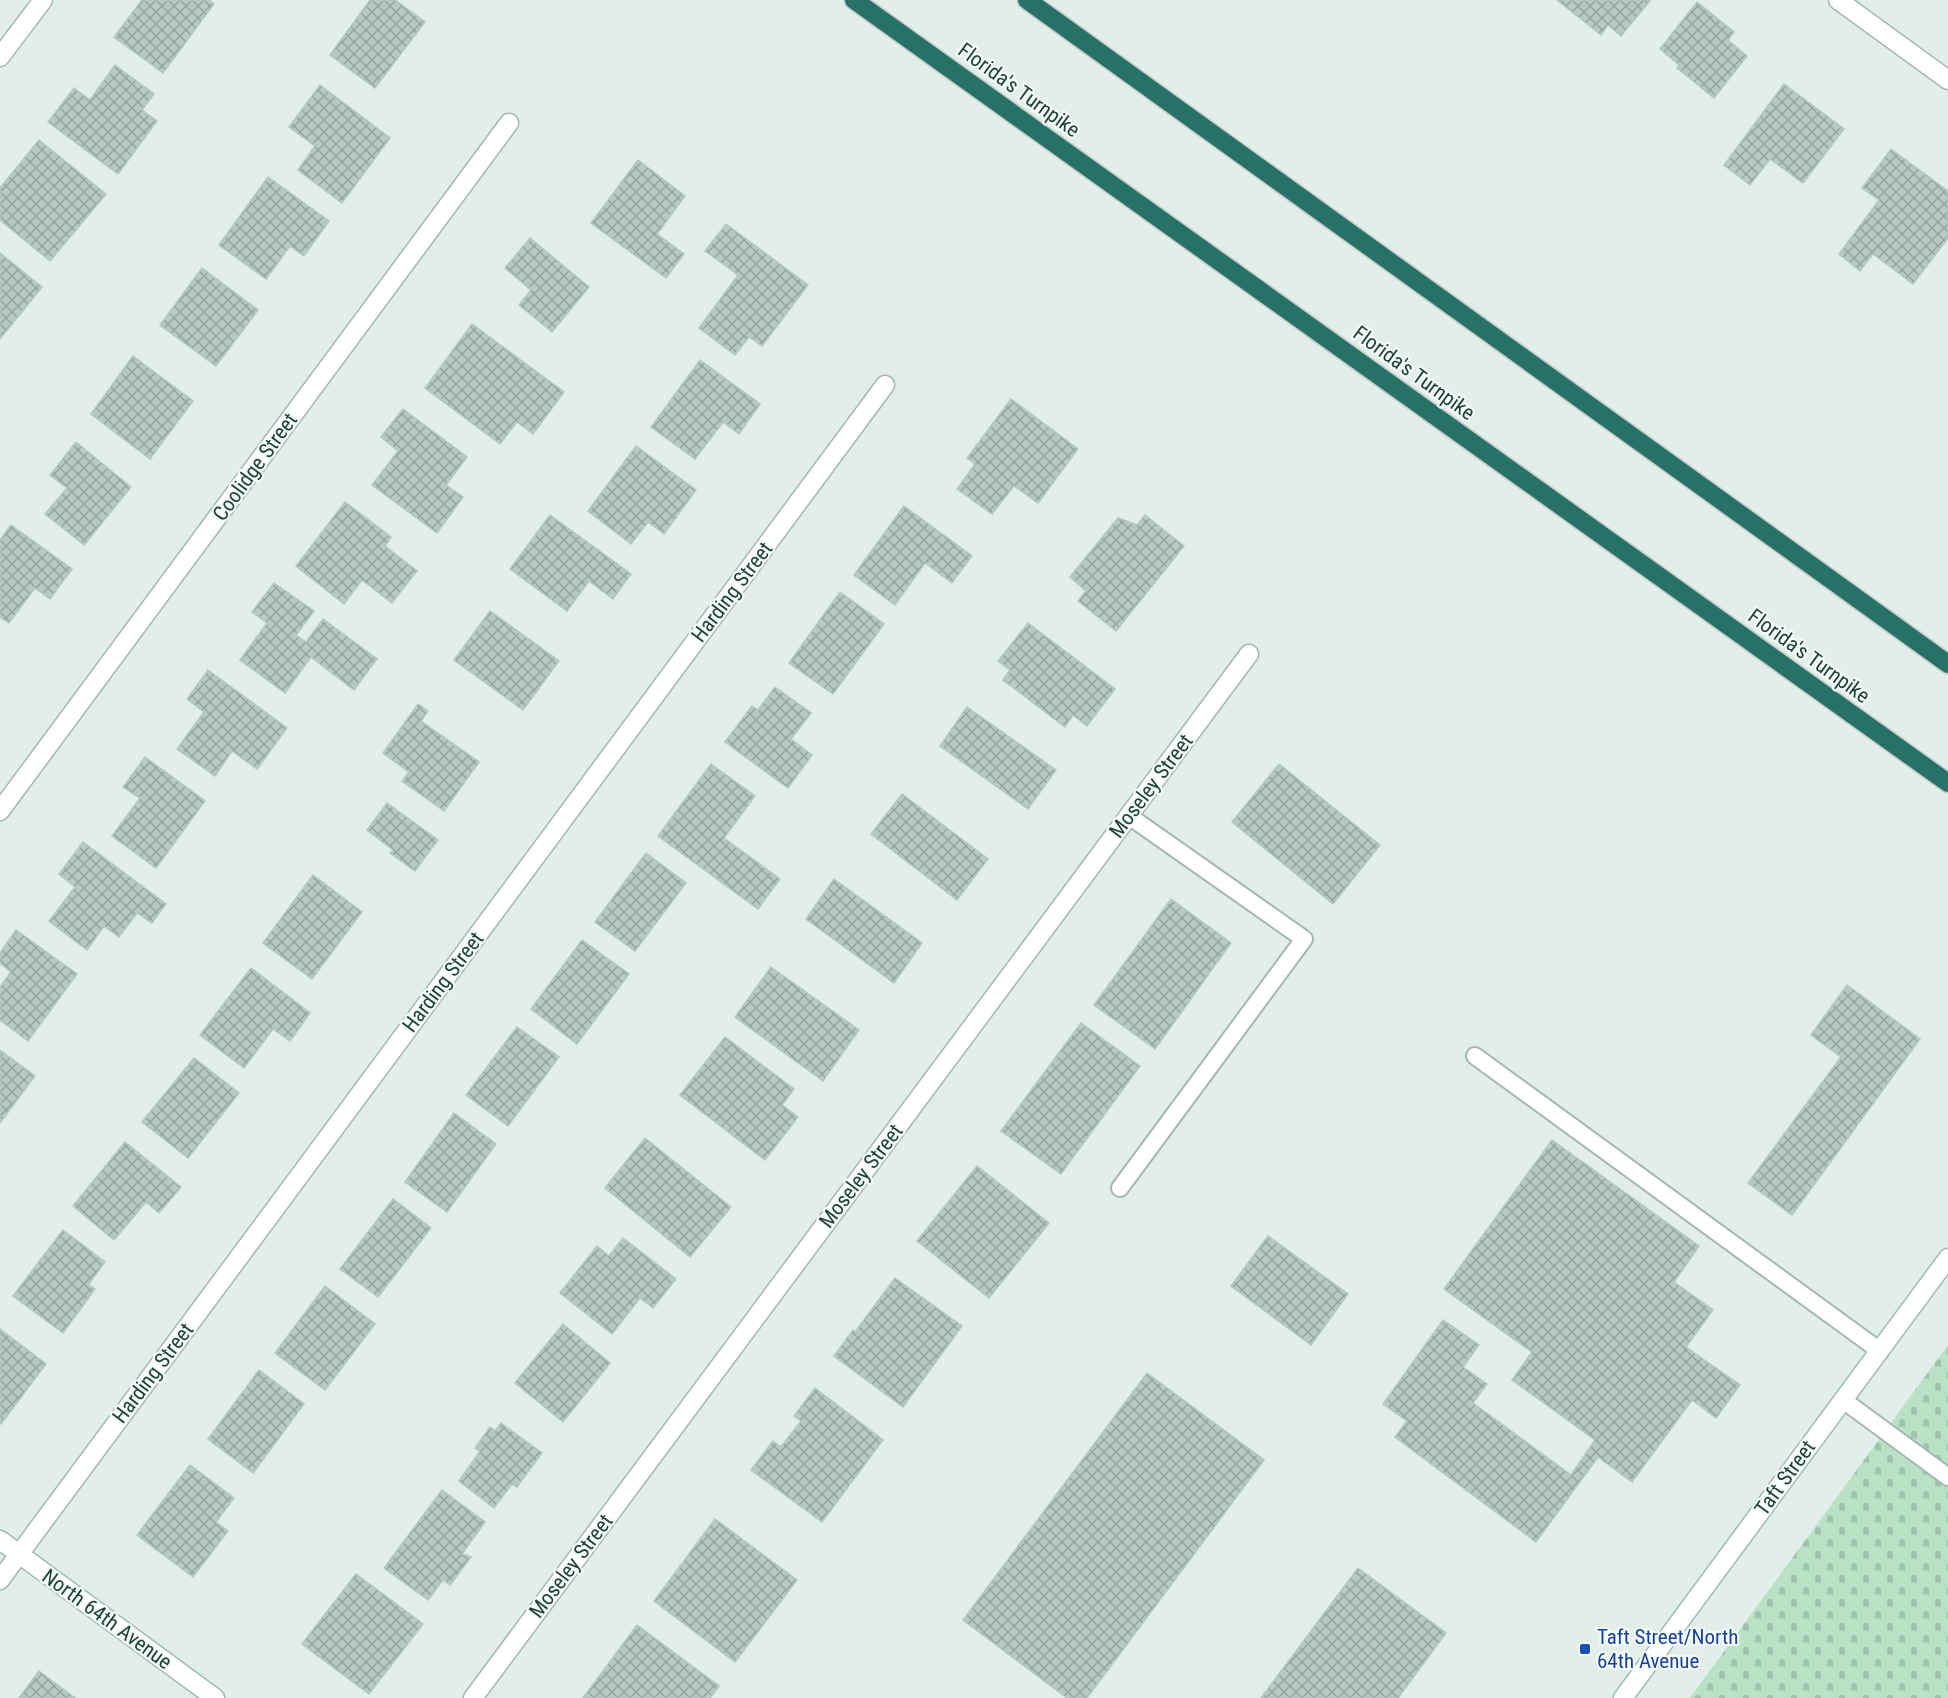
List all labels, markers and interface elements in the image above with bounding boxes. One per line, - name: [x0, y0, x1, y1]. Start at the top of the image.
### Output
- street label: Florida's Turnpike: [954, 38, 1085, 142]
- street label: Florida's Turnpike: [1349, 321, 1480, 425]
- street label: Coolidge Street: [208, 408, 302, 526]
- street label: Harding Street: [687, 537, 777, 647]
- street label: Florida's Turnpike: [1744, 604, 1875, 708]
- street label: Moseley Street: [1104, 730, 1198, 842]
- street label: Harding Street: [398, 927, 488, 1037]
- street label: Moseley Street: [814, 1120, 908, 1232]
- street label: Harding Street: [108, 1318, 198, 1428]
- street label: Taft Street: [1750, 1436, 1820, 1520]
- street label: Moseley Street: [524, 1510, 618, 1622]
- street label: North 64th Avenue: [38, 1564, 176, 1674]
- place label: Taft Street/North 64th Avenue: [1597, 1625, 1738, 1673]
- marker: Taft Street/North 64th Avenue: [1578, 1642, 1592, 1656]

